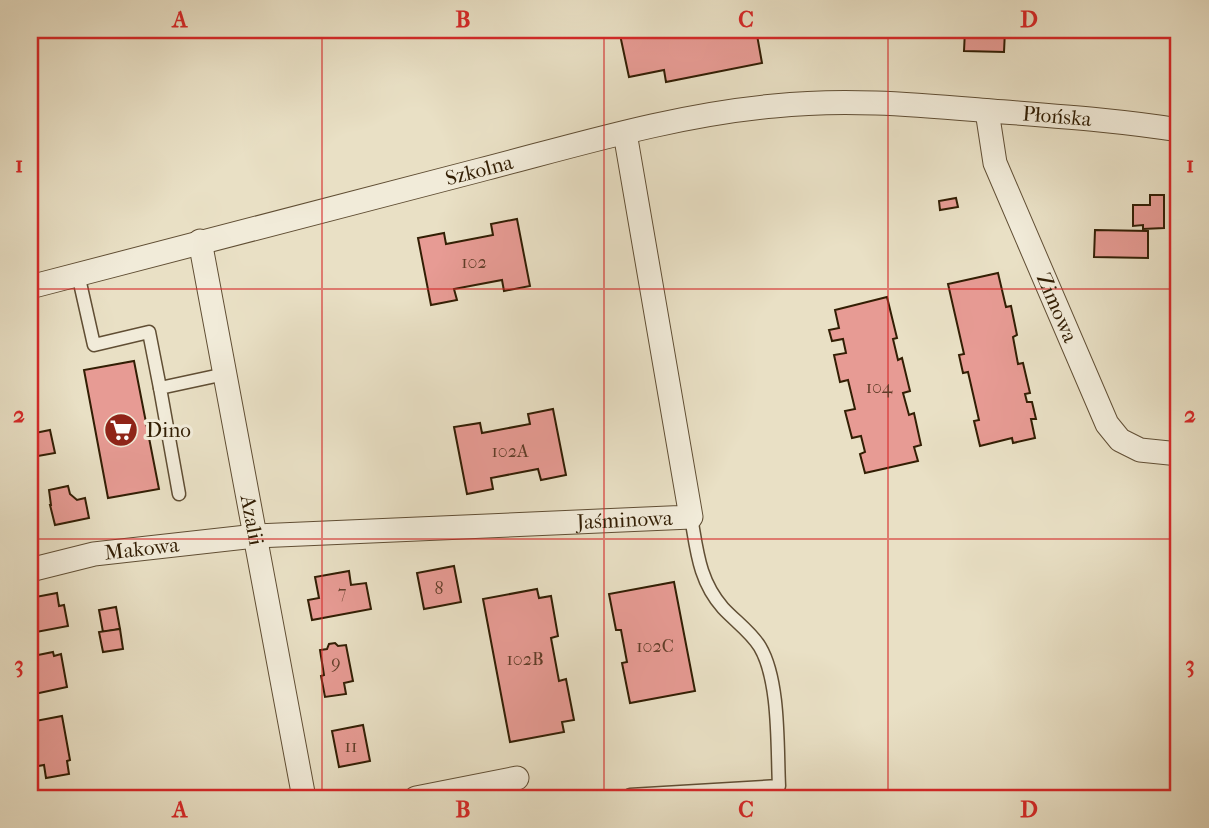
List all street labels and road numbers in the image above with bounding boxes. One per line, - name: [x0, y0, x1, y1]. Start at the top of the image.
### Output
- street label: Płońska: [1022, 101, 1093, 131]
- street label: Szkolna: [443, 150, 516, 190]
- street label: Zimowa: [1032, 269, 1083, 346]
- street label: Azalii: [235, 492, 269, 547]
- street label: Jaśminowa: [574, 506, 673, 534]
- street label: Makowa: [103, 533, 181, 565]

